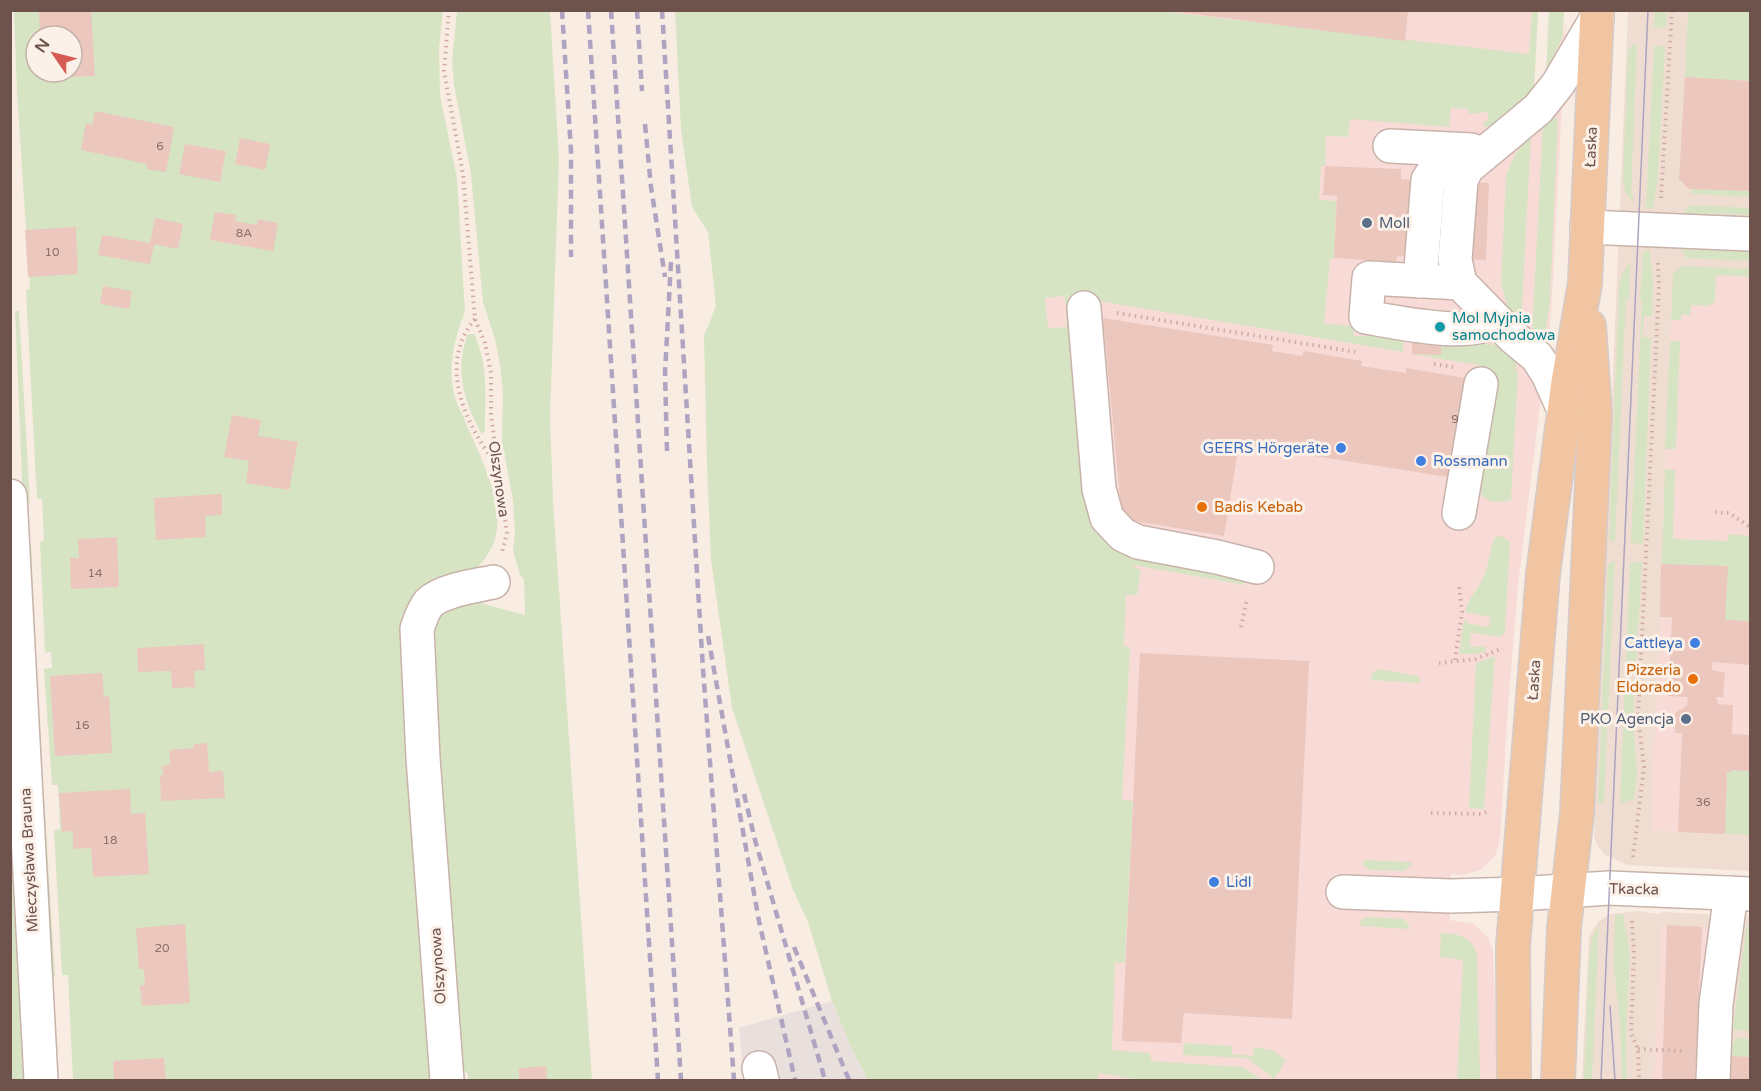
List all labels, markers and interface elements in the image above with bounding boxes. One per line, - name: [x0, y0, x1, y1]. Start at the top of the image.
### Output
- north arrow: [24, 24, 84, 84]
- text: N: [31, 35, 54, 57]
- street label: Łaska: [1581, 126, 1601, 168]
- house number: 6: [156, 139, 164, 153]
- place label: Moll: [1379, 214, 1410, 232]
- marker: Moll: [1360, 216, 1374, 230]
- house number: 8A: [236, 226, 252, 240]
- house number: 10: [44, 245, 60, 259]
- place label: Mol Myjnia samochodowa: [1452, 309, 1555, 344]
- marker: Mol Myjnia samochodowa: [1433, 320, 1447, 334]
- house number: 9: [1451, 412, 1459, 426]
- place label: GEERS Hörgeräte: [1203, 439, 1329, 457]
- street label: Olszynowa: [485, 440, 513, 518]
- marker: GEERS Hörgeräte: [1334, 441, 1348, 455]
- place label: Rossmann: [1433, 452, 1508, 470]
- marker: Rossmann: [1414, 454, 1428, 468]
- place label: Badis Kebab: [1214, 498, 1303, 516]
- marker: Badis Kebab: [1195, 500, 1209, 514]
- house number: 14: [87, 566, 103, 580]
- place label: Cattleya: [1624, 634, 1683, 652]
- marker: Cattleya: [1688, 636, 1702, 650]
- street label: Łaska: [1524, 659, 1544, 701]
- place label: Pizzeria Eldorado: [1616, 661, 1681, 696]
- marker: Pizzeria Eldorado: [1686, 672, 1700, 686]
- place label: PKO Agencja: [1580, 710, 1674, 728]
- marker: PKO Agencja: [1679, 712, 1693, 726]
- house number: 16: [74, 718, 90, 732]
- street label: Mieczysława Brauna: [16, 787, 42, 933]
- house number: 36: [1695, 795, 1711, 809]
- house number: 18: [102, 833, 118, 847]
- place label: Lidl: [1226, 873, 1252, 891]
- marker: Lidl: [1207, 875, 1221, 889]
- street label: Tkacka: [1609, 880, 1659, 898]
- street label: Olszynowa: [426, 927, 450, 1005]
- house number: 20: [154, 941, 170, 955]

